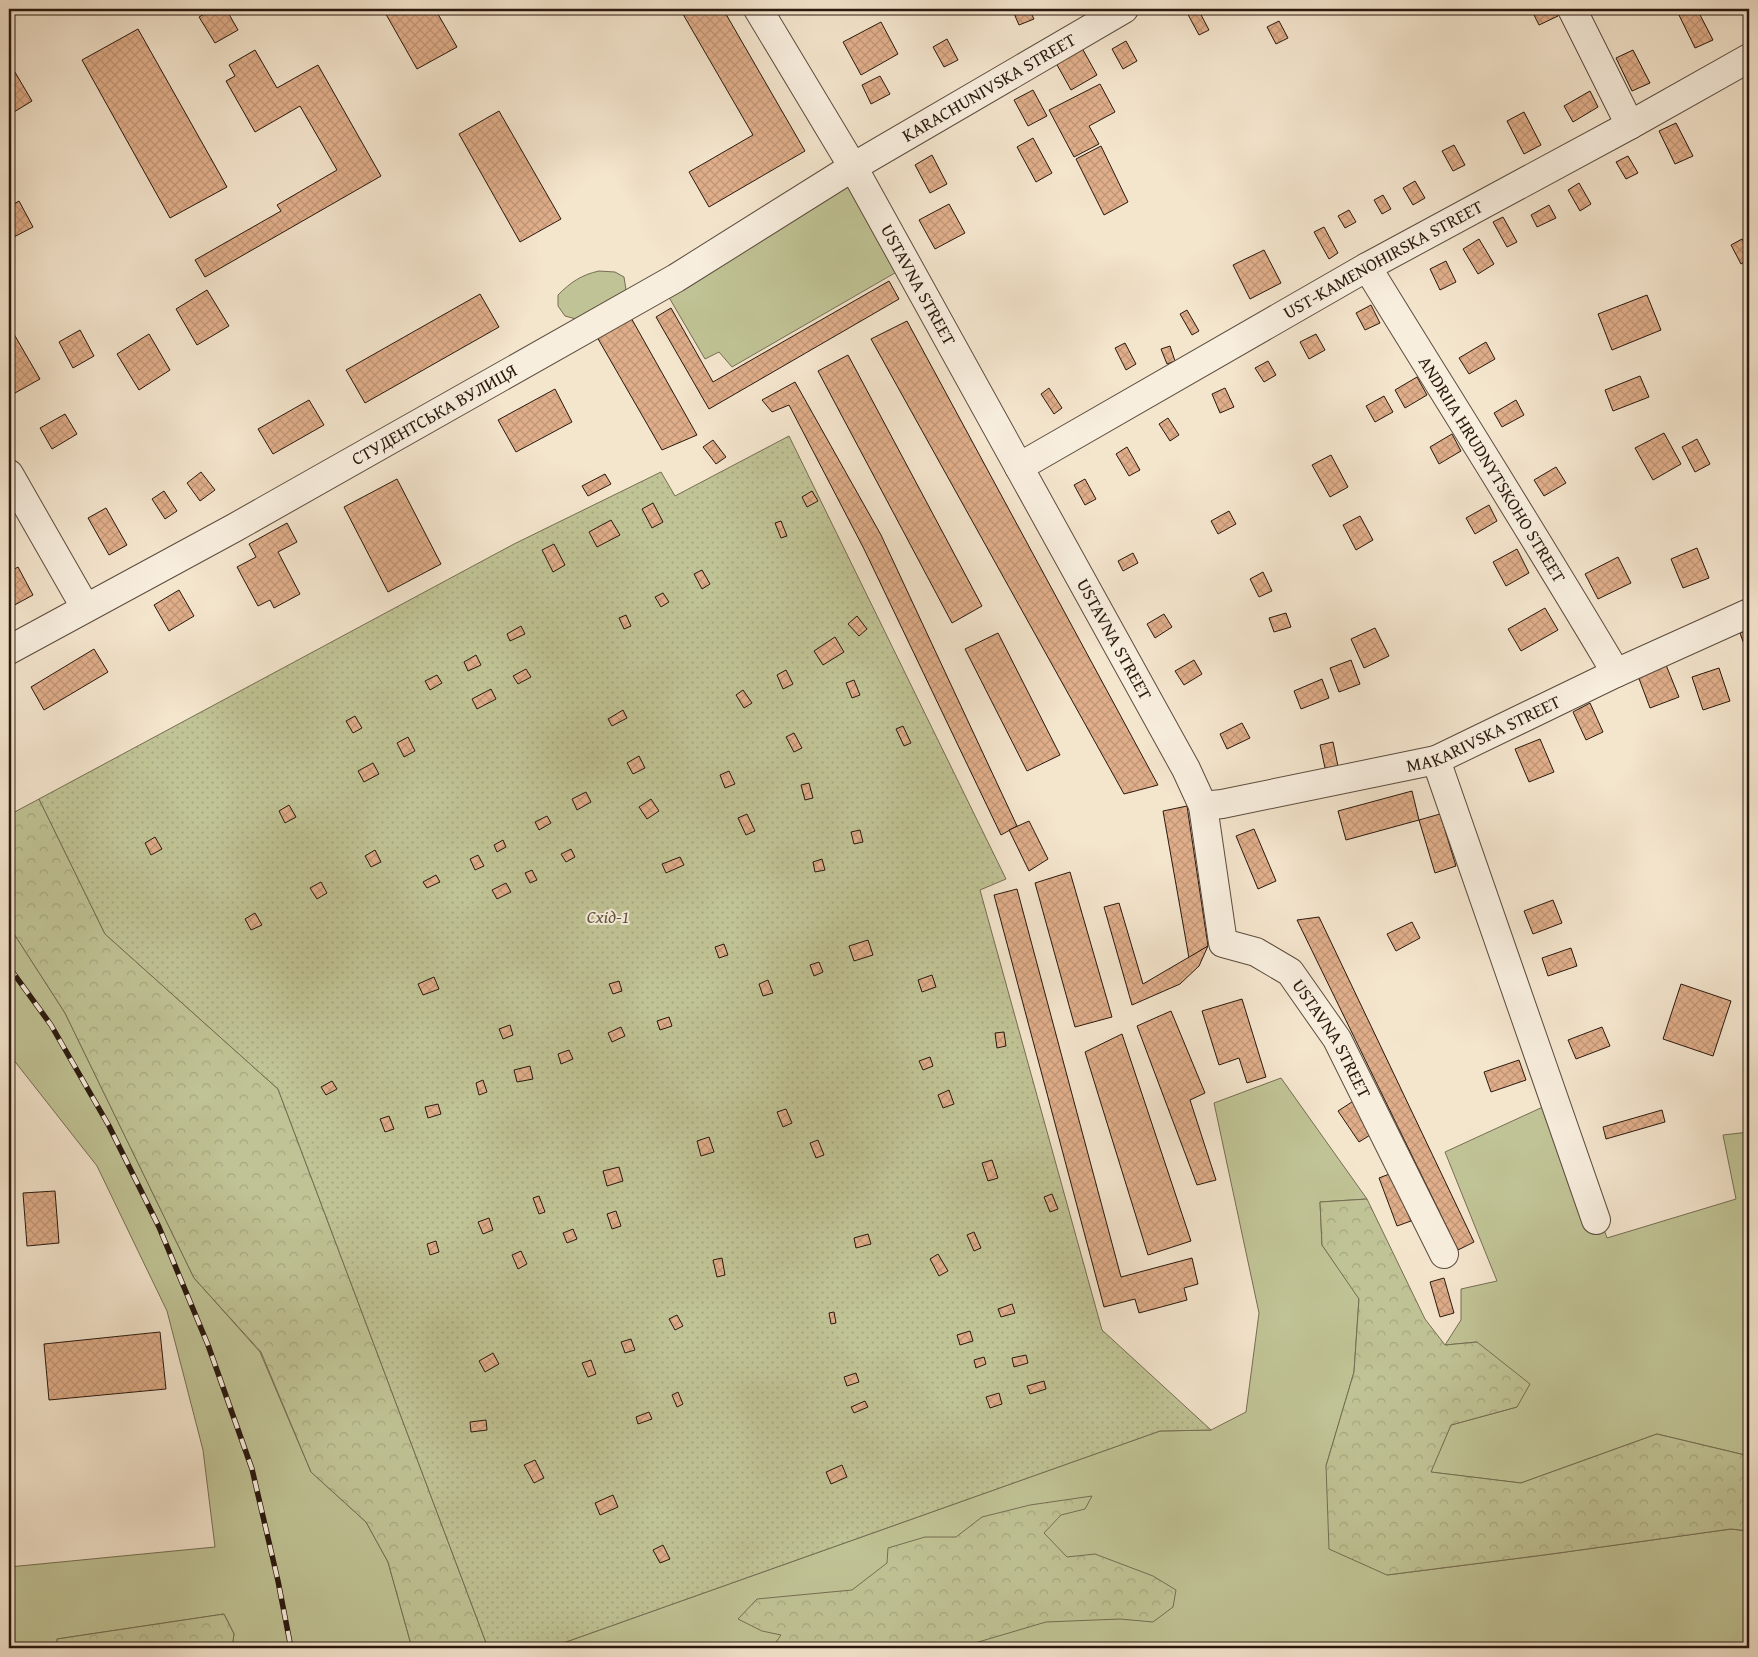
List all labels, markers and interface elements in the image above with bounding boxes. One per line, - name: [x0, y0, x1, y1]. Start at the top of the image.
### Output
- street label: KARACHUNIVSKA STREET: [897, 26, 1081, 149]
- street label: UST-KAMENOHIRSKA STREET: [1278, 193, 1488, 326]
- street label: USTAVNA STREET: [874, 219, 963, 350]
- street label: ANDRIIA HRUDNYTSKOHO STREET: [1412, 351, 1573, 588]
- street label: СТУДЕНТСЬКА ВУЛИЦЯ: [346, 356, 522, 472]
- street label: USTAVNA STREET: [1070, 573, 1159, 705]
- street label: MAKARIVSKA STREET: [1404, 688, 1565, 779]
- park label: Схід-1: [587, 903, 629, 930]
- street label: USTAVNA STREET: [1286, 973, 1378, 1103]

